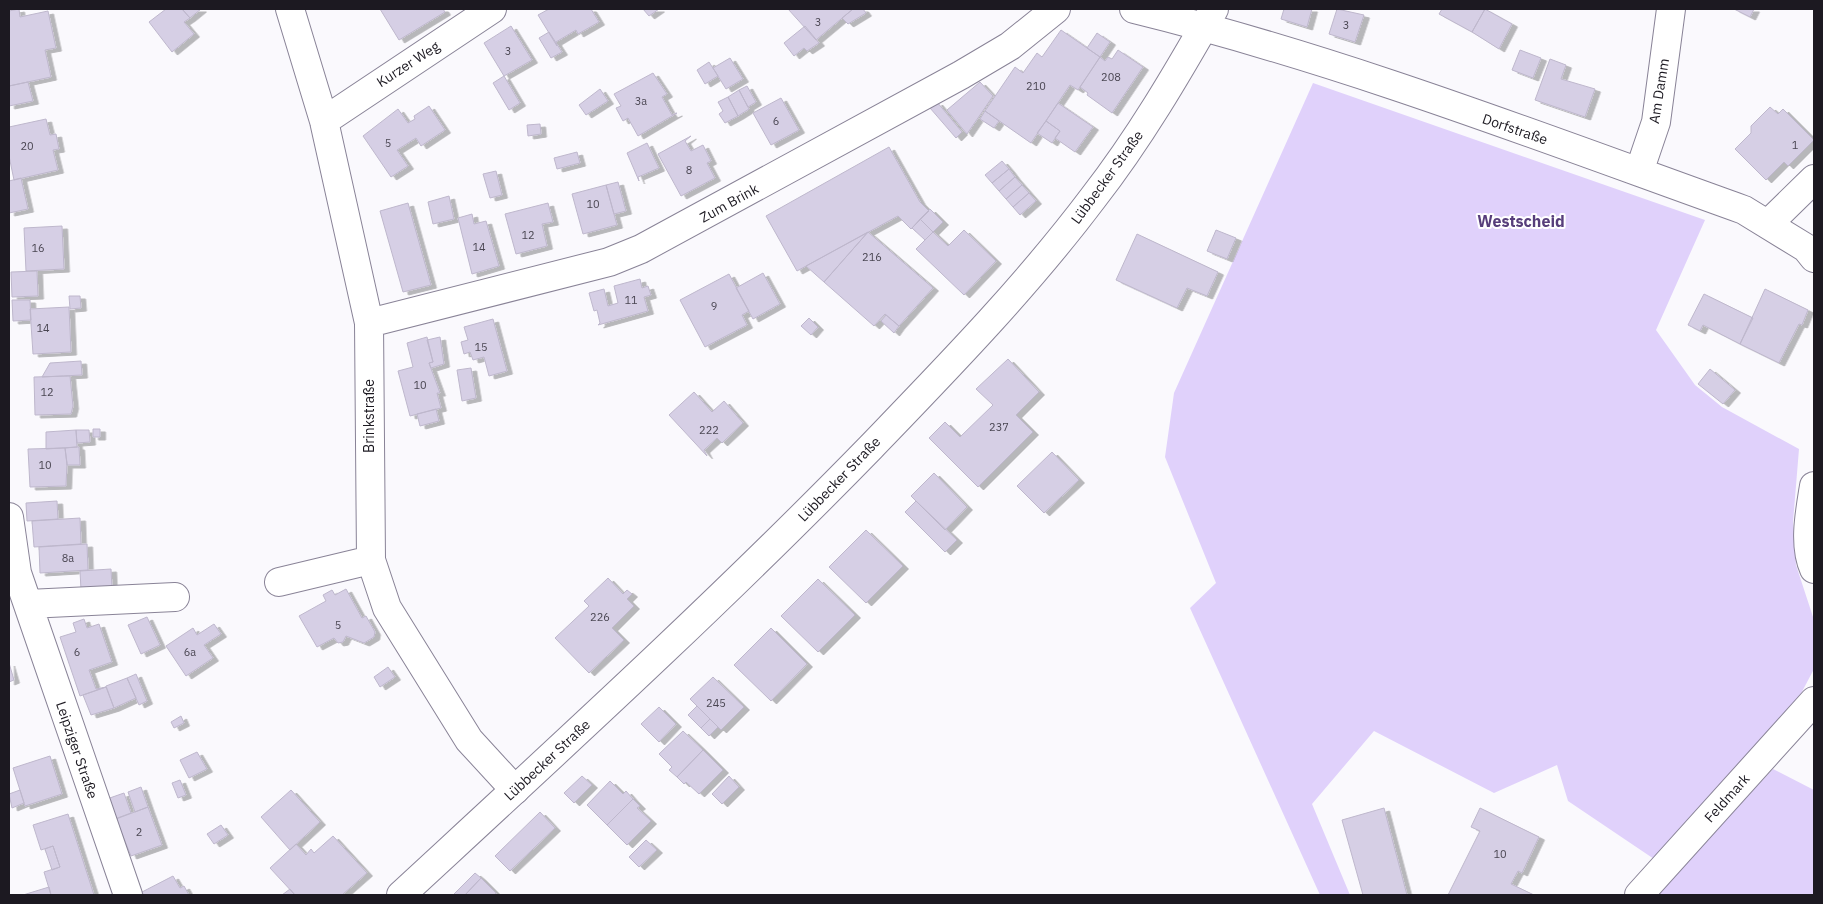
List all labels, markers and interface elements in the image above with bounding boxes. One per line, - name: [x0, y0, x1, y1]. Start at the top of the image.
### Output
- house number: 3: [815, 15, 821, 29]
- house number: 3: [1343, 18, 1349, 32]
- street label: Kurzer Weg: [373, 37, 443, 91]
- house number: 3: [505, 44, 511, 58]
- street label: Am Damm: [1645, 57, 1673, 125]
- house number: 208: [1101, 70, 1121, 84]
- house number: 210: [1026, 79, 1046, 93]
- house number: 3a: [635, 94, 647, 108]
- street label: Dorfstraße: [1480, 109, 1550, 149]
- house number: 6: [773, 114, 779, 128]
- street label: Lübbecker Straße: [1067, 126, 1147, 227]
- house number: 5: [385, 136, 391, 150]
- house number: 1: [1792, 138, 1799, 152]
- house number: 20: [20, 139, 34, 153]
- house number: 8: [686, 163, 692, 177]
- street label: Zum Brink: [696, 179, 762, 227]
- house number: 10: [586, 197, 600, 211]
- district label: Westscheid: [1477, 211, 1565, 231]
- house number: 12: [521, 228, 535, 242]
- house number: 14: [472, 240, 486, 254]
- house number: 16: [31, 241, 45, 255]
- house number: 216: [862, 250, 882, 264]
- house number: 11: [624, 293, 638, 307]
- house number: 9: [711, 299, 717, 313]
- house number: 14: [36, 321, 50, 335]
- house number: 15: [474, 340, 488, 354]
- house number: 10: [413, 378, 427, 392]
- street label: Brinkstraße: [360, 379, 378, 453]
- house number: 12: [40, 385, 54, 399]
- house number: 237: [989, 420, 1009, 434]
- house number: 222: [699, 423, 719, 437]
- street label: Lübbecker Straße: [794, 432, 884, 525]
- house number: 10: [38, 458, 52, 472]
- house number: 8a: [62, 551, 74, 565]
- house number: 226: [590, 610, 610, 624]
- house number: 5: [335, 618, 341, 632]
- house number: 6: [74, 645, 80, 659]
- house number: 6a: [184, 645, 196, 659]
- house number: 245: [706, 696, 726, 710]
- street label: Leipziger Straße: [52, 699, 102, 801]
- street label: Lübbecker Straße: [500, 715, 594, 805]
- street label: Feldmark: [1700, 769, 1754, 826]
- house number: 2: [136, 825, 142, 839]
- house number: 10: [1493, 847, 1507, 861]

